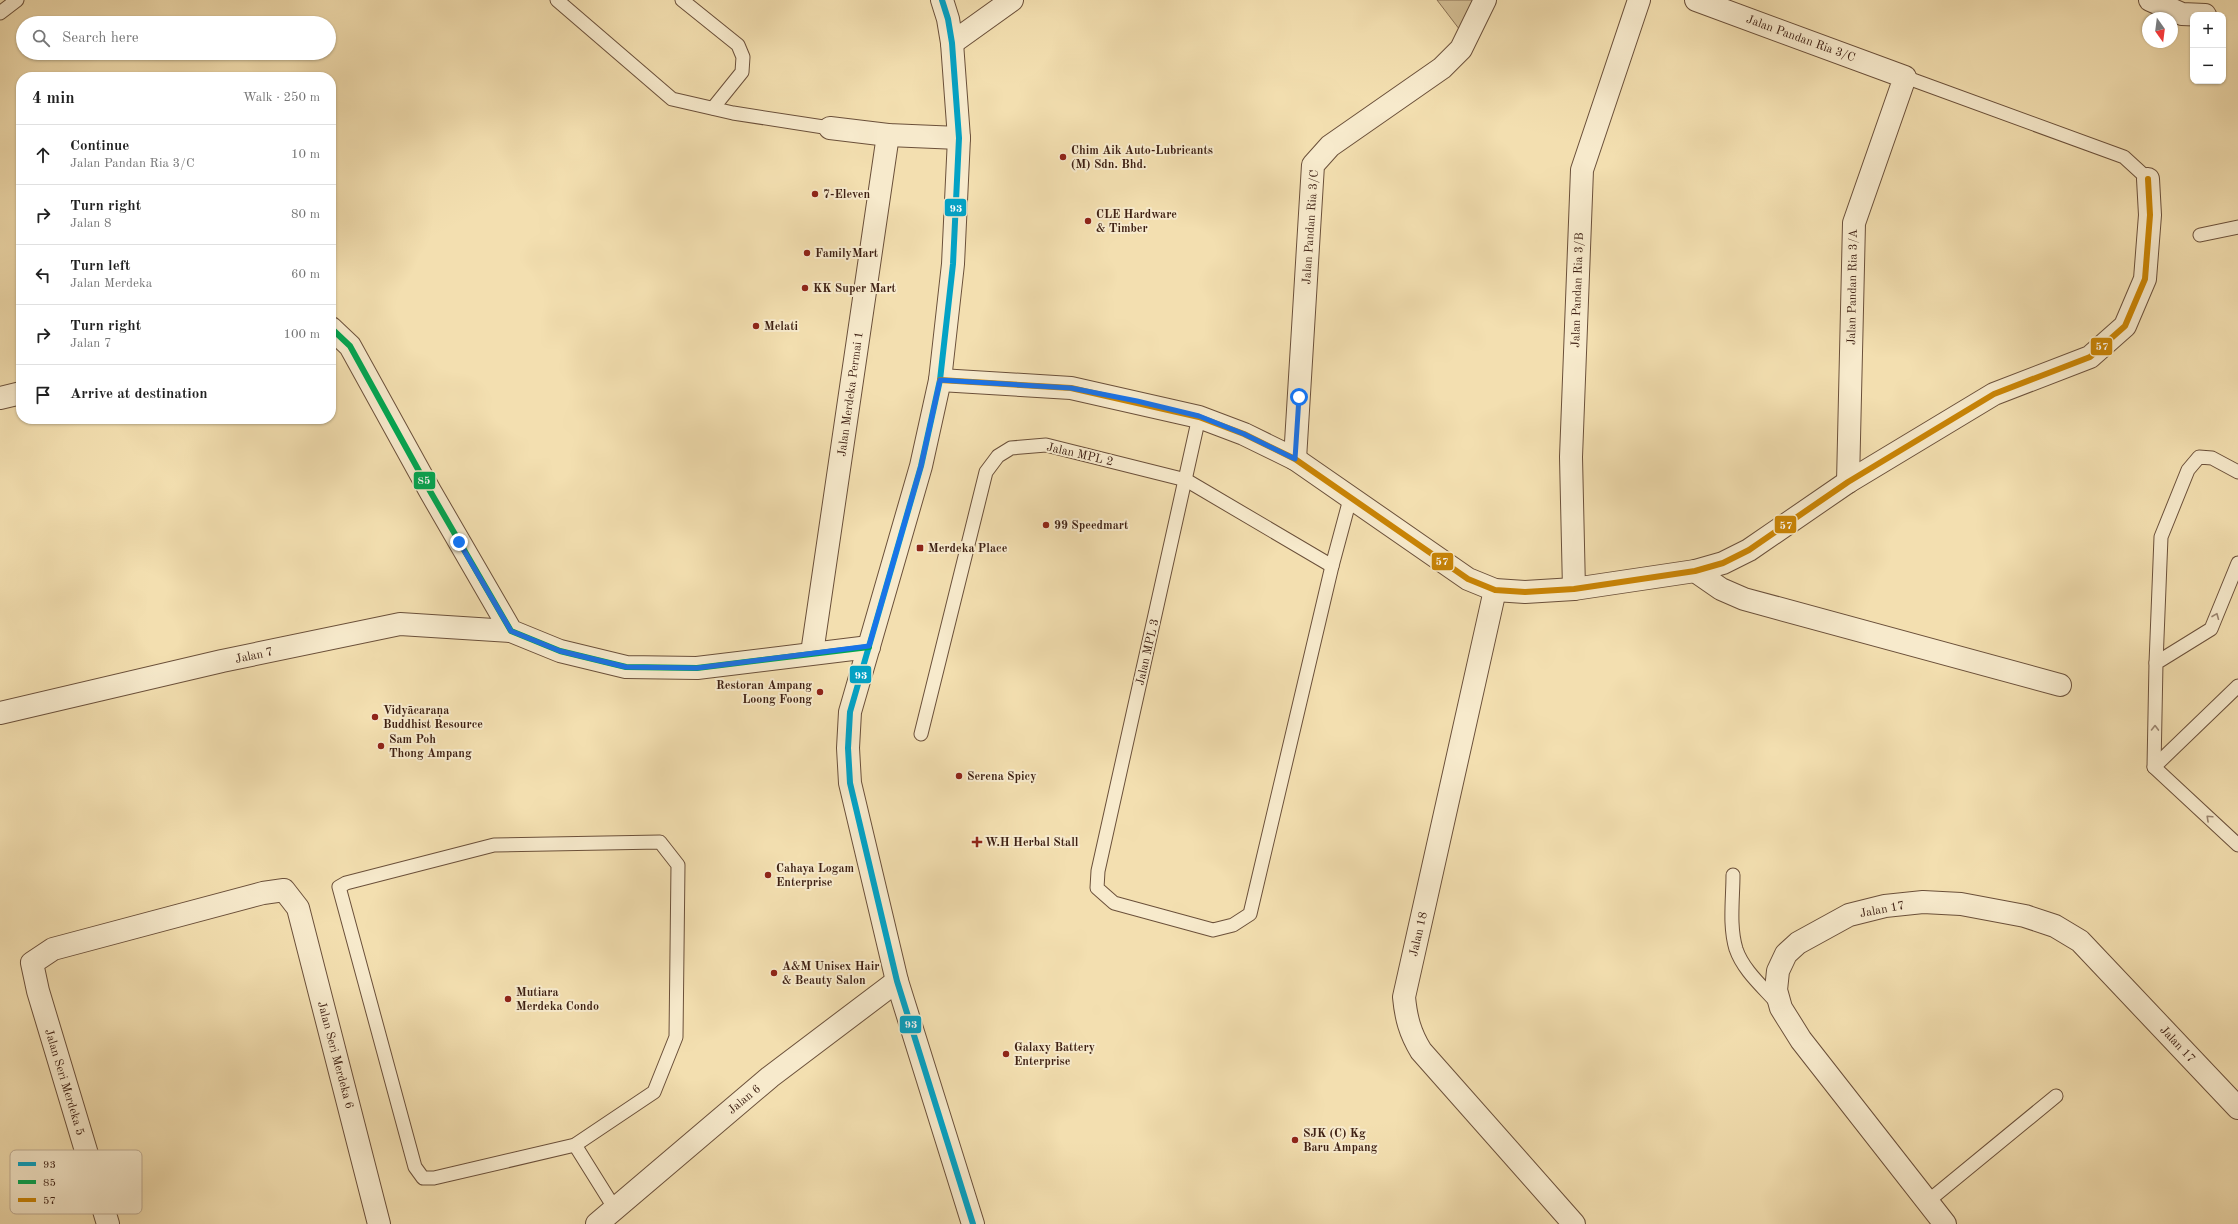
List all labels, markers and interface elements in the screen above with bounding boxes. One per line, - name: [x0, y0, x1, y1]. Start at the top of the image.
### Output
- north arrow: [2142, 12, 2178, 48]
- map controls: [2190, 12, 2226, 84]
- button: +: [2190, 12, 2226, 48]
- street label: Jalan Pandan Ria 3/C: [1745, 14, 1857, 64]
- search box: [16, 16, 336, 60]
- icon: search: [30, 27, 52, 49]
- text: Search here: [62, 31, 139, 46]
- button: −: [2190, 48, 2226, 84]
- text: 4 min: [32, 90, 75, 107]
- text: Walk · 250 m: [243, 91, 320, 104]
- text: Continue: [70, 139, 129, 154]
- icon: ahead: [32, 144, 54, 166]
- place label: Chim Aik Auto-Lubricants (M) Sdn. Bhd.: [1071, 145, 1213, 171]
- text: 10 m: [291, 148, 320, 161]
- marker: Chim Aik Auto-Lubricants (M) Sdn. Bhd.: [1058, 152, 1068, 162]
- text: Jalan Pandan Ria 3/C: [70, 157, 195, 170]
- street label: Jalan Pandan Ria 3/C: [1301, 169, 1321, 285]
- marker: 7-Eleven: [810, 189, 820, 199]
- place label: 7-Eleven: [823, 189, 870, 201]
- line badge: 93: [944, 198, 967, 217]
- text: Turn right: [70, 199, 141, 214]
- icon: right: [32, 204, 54, 226]
- text: 93: [950, 204, 962, 215]
- text: 80 m: [291, 208, 320, 221]
- place label: CLE Hardware & Timber: [1096, 209, 1177, 235]
- marker: CLE Hardware & Timber: [1083, 216, 1093, 226]
- text: Jalan 8: [70, 217, 112, 230]
- street label: Jalan Pandan Ria 3/A: [1846, 229, 1860, 345]
- street label: Jalan Pandan Ria 3/B: [1570, 232, 1586, 348]
- marker: FamilyMart: [802, 248, 812, 258]
- place label: FamilyMart: [815, 248, 879, 260]
- text: Turn left: [70, 259, 130, 274]
- icon: left: [32, 264, 54, 286]
- text: 60 m: [291, 268, 320, 281]
- text: Jalan Merdeka: [70, 277, 152, 290]
- marker: KK Super Mart: [800, 283, 810, 293]
- place label: KK Super Mart: [813, 283, 897, 295]
- text: Turn right: [70, 319, 141, 334]
- marker: Melati: [751, 321, 761, 331]
- place label: Melati: [764, 321, 799, 333]
- icon: right: [32, 324, 54, 346]
- text: 100 m: [283, 328, 320, 341]
- street label: Jalan Merdeka Permai 1: [836, 331, 866, 457]
- text: Jalan 7: [70, 337, 112, 350]
- line badge: 57: [2090, 337, 2113, 356]
- text: 57: [2096, 342, 2108, 353]
- icon: arrive: [32, 384, 54, 406]
- text: Arrive at destination: [70, 387, 208, 402]
- route start: [1290, 388, 1308, 406]
- street label: Jalan MPL 2: [1045, 441, 1114, 468]
- line badge: 85: [413, 471, 436, 490]
- text: 85: [418, 476, 430, 487]
- line badge: 57: [1774, 515, 1797, 534]
- marker: 99 Speedmart: [1041, 520, 1051, 530]
- place label: 99 Speedmart: [1054, 520, 1129, 532]
- text: 57: [1780, 521, 1792, 532]
- route end: [450, 533, 468, 551]
- marker: Merdeka Place: [915, 543, 925, 553]
- place label: Merdeka Place: [928, 543, 1008, 555]
- line badge: 57: [1431, 552, 1454, 571]
- text: 57: [1436, 557, 1448, 568]
- one-way arrow: [2212, 613, 2220, 620]
- street label: Jalan MPL 3: [1134, 618, 1161, 687]
- street label: Jalan 7: [234, 646, 274, 666]
- line badge: 93: [849, 665, 872, 684]
- text: 93: [855, 671, 867, 682]
- place label: Restoran Ampang Loong Foong: [716, 680, 812, 706]
- marker: Restoran Ampang Loong Foong: [815, 687, 825, 697]
- place label: Vidyācaraṇa Buddhist Resource: [383, 705, 483, 731]
- marker: Vidyācaraṇa Buddhist Resource: [370, 712, 380, 722]
- one-way arrow: [2151, 725, 2159, 731]
- place label: Sam Poh Thong Ampang: [389, 734, 472, 760]
- marker: Sam Poh Thong Ampang: [376, 741, 386, 751]
- marker: Serena Spicy: [954, 771, 964, 781]
- place label: Serena Spicy: [967, 771, 1037, 783]
- one-way arrow: [2207, 816, 2214, 823]
- marker: W.H Herbal Stall: [972, 837, 982, 847]
- place label: W.H Herbal Stall: [985, 837, 1079, 849]
- place label: Cahaya Logam Enterprise: [776, 863, 855, 889]
- marker: Cahaya Logam Enterprise: [763, 870, 773, 880]
- street label: Jalan 17: [1859, 900, 1906, 920]
- street label: Jalan 18: [1408, 911, 1430, 958]
- place label: A&M Unisex Hair & Beauty Salon: [782, 961, 879, 987]
- marker: A&M Unisex Hair & Beauty Salon: [769, 968, 779, 978]
- place label: Mutiara Merdeka Condo: [516, 987, 599, 1013]
- marker: Mutiara Merdeka Condo: [503, 994, 513, 1004]
- street label: Jalan Seri Merdeka 6: [315, 1000, 355, 1110]
- line badge: 93: [899, 1015, 922, 1034]
- text: 93: [905, 1020, 917, 1031]
- street label: Jalan 17: [2157, 1024, 2197, 1065]
- street label: Jalan Seri Merdeka 5: [42, 1027, 87, 1137]
- place label: Galaxy Battery Enterprise: [1014, 1042, 1095, 1068]
- marker: Galaxy Battery Enterprise: [1001, 1049, 1011, 1059]
- street label: Jalan 6: [726, 1083, 763, 1117]
- place label: SJK (C) Kg Baru Ampang: [1303, 1127, 1378, 1154]
- marker: SJK (C) Kg Baru Ampang: [1290, 1135, 1300, 1145]
- legend: [10, 1150, 142, 1214]
- text: 93: [43, 1160, 56, 1171]
- text: 85: [43, 1178, 56, 1189]
- text: 57: [43, 1196, 56, 1207]

